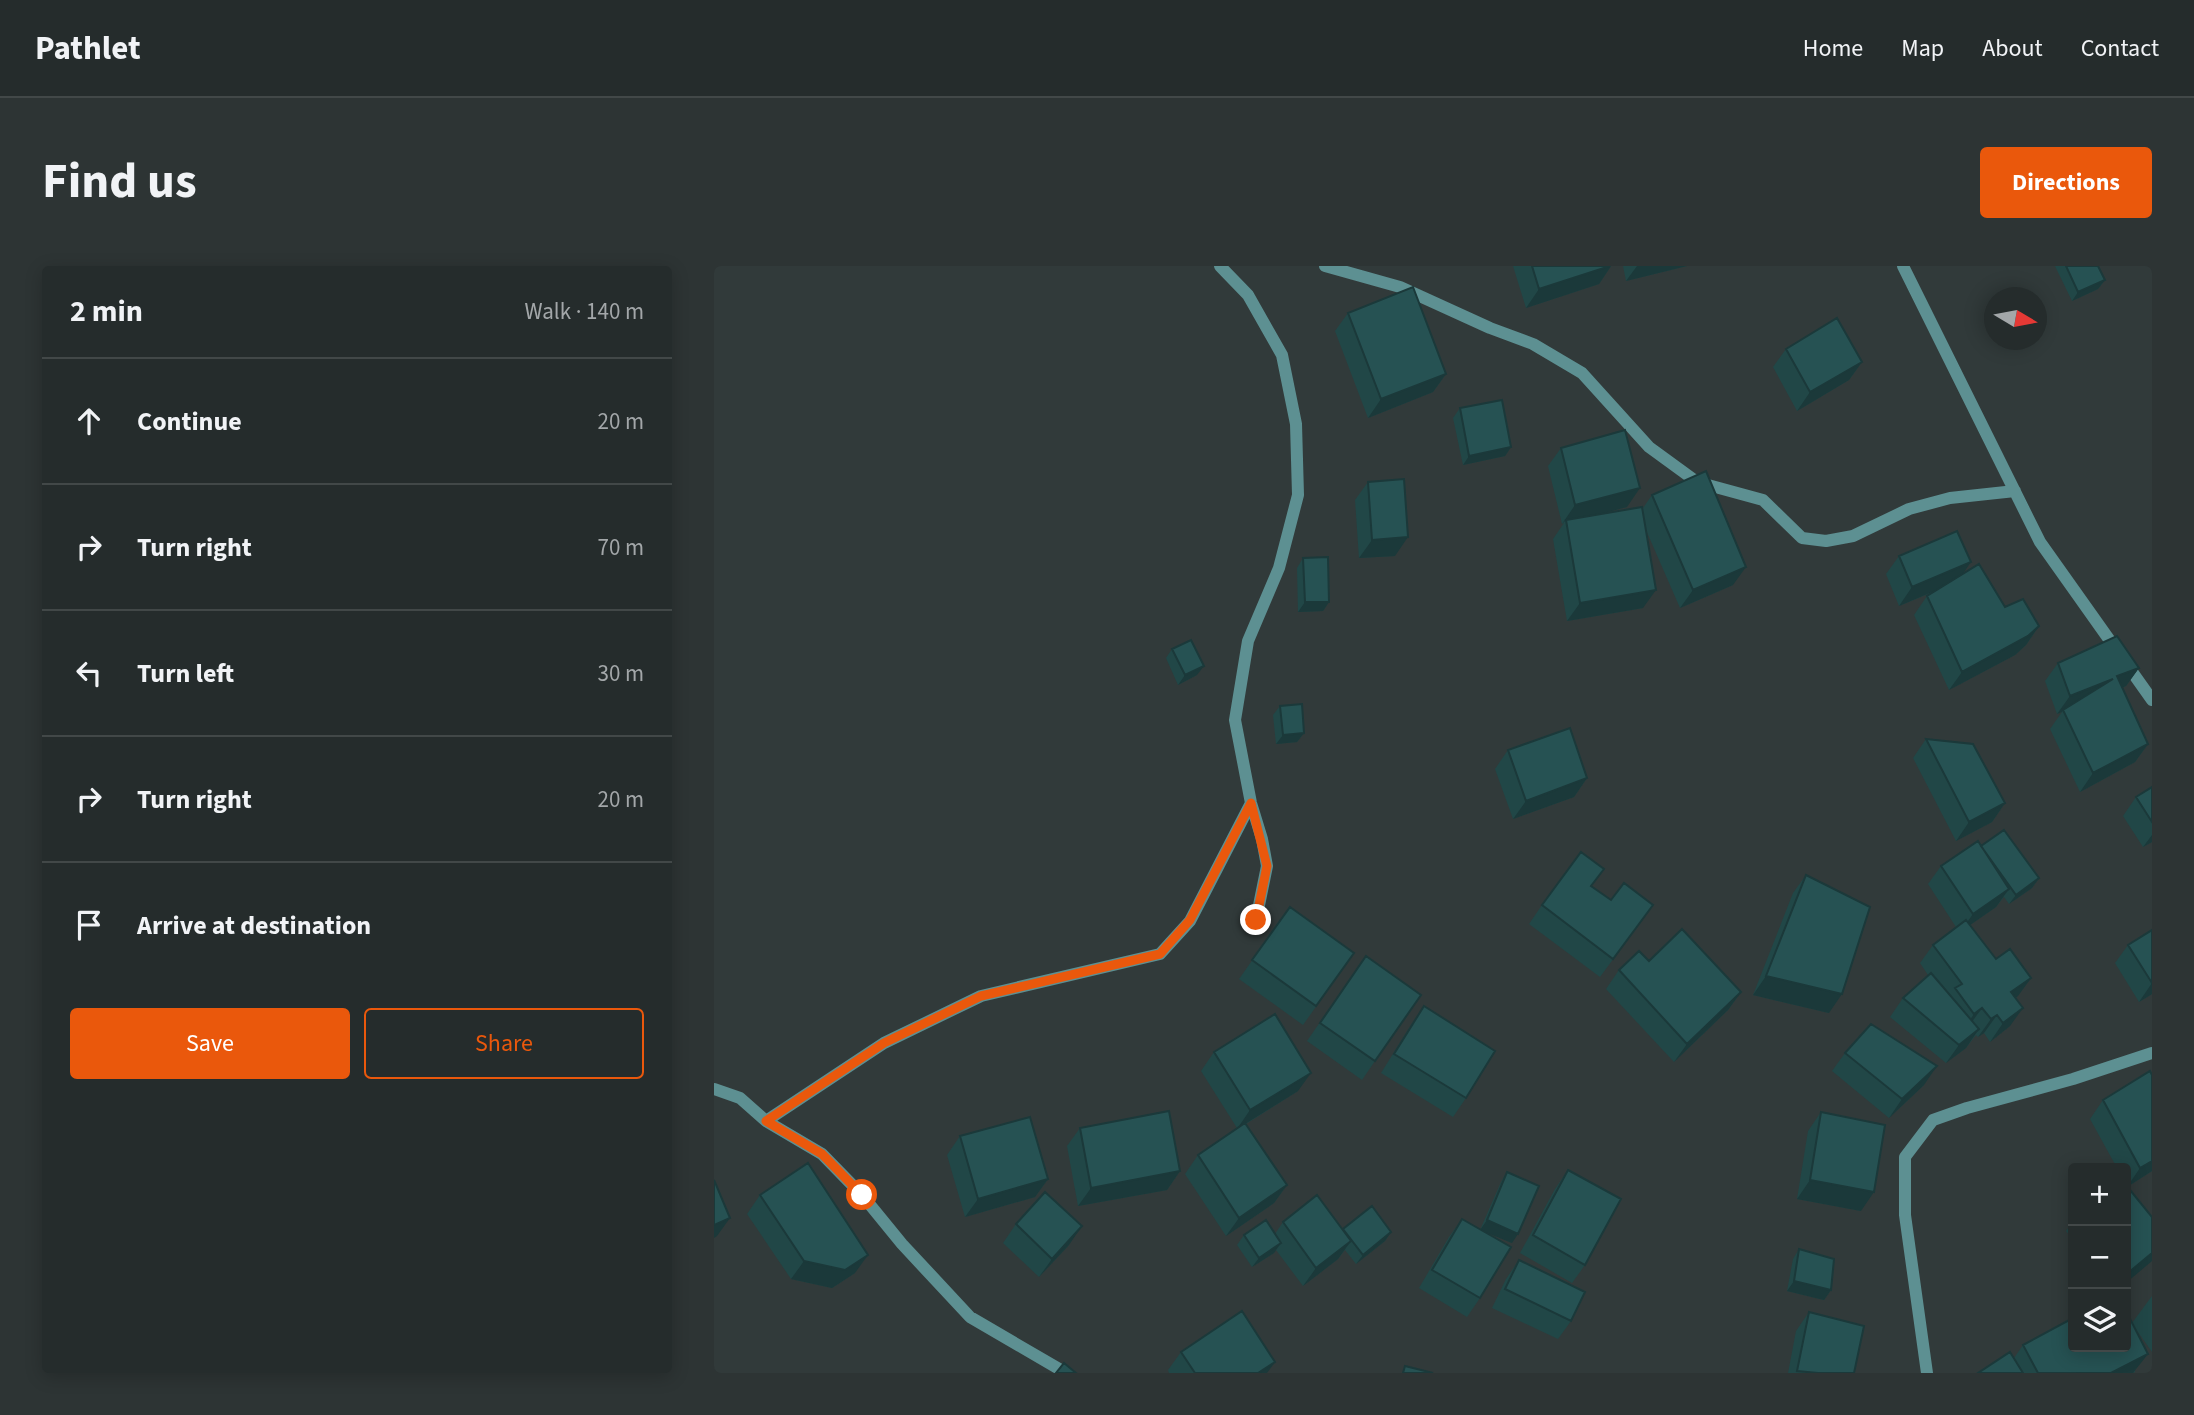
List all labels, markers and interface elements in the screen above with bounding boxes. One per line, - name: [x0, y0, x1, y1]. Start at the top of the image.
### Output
- text: Pathlet: [35, 25, 141, 72]
- text: Home: [1803, 31, 1863, 66]
- text: Map: [1901, 31, 1944, 66]
- text: About: [1982, 31, 2043, 66]
- text: Contact: [2081, 31, 2159, 66]
- text: Find us: [42, 147, 197, 217]
- button: Directions: [1980, 147, 2152, 218]
- north arrow: [1984, 287, 2047, 350]
- text: 2 min: [70, 290, 143, 333]
- text: Walk · 140 m: [525, 295, 644, 328]
- icon: ahead: [70, 402, 108, 440]
- text: Continue: [137, 403, 242, 440]
- text: 20 m: [597, 405, 644, 438]
- icon: right: [70, 528, 108, 566]
- text: Turn right: [137, 529, 252, 566]
- text: 70 m: [597, 531, 644, 564]
- icon: left: [70, 654, 108, 692]
- text: Turn left: [137, 655, 234, 692]
- text: 30 m: [597, 657, 644, 690]
- icon: right: [70, 780, 108, 818]
- text: Turn right: [137, 781, 252, 818]
- text: 20 m: [597, 783, 644, 816]
- route end: [1240, 904, 1271, 935]
- icon: arrive: [70, 906, 108, 944]
- text: Arrive at destination: [137, 907, 371, 944]
- button: Save: [70, 1008, 350, 1079]
- button: Share: [364, 1008, 644, 1079]
- map controls: [2068, 1163, 2131, 1352]
- button: +: [2068, 1163, 2131, 1226]
- route start: [846, 1179, 877, 1210]
- button: −: [2068, 1226, 2131, 1289]
- button: layers: [2068, 1289, 2131, 1352]

